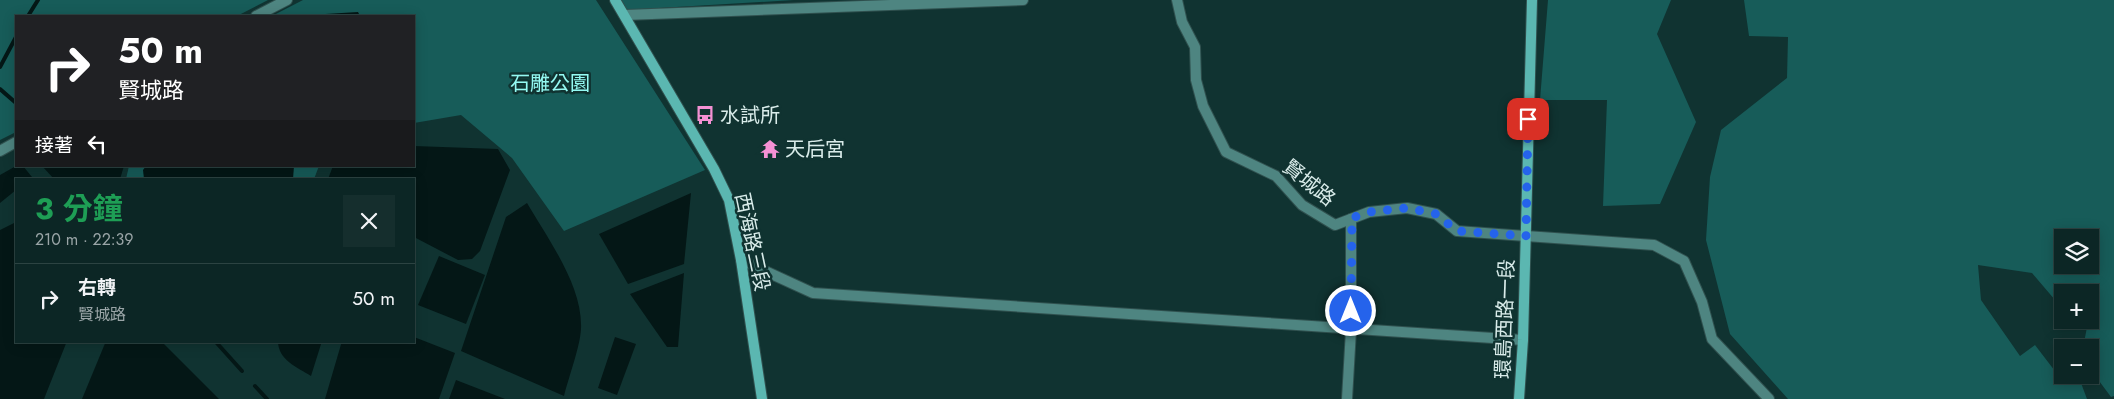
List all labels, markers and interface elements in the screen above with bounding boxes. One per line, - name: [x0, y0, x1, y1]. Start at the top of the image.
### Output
- text: 50 m: [118, 26, 203, 76]
- icon: right: [35, 35, 100, 100]
- park label: 石雕公園: [510, 69, 590, 98]
- text: 賢城路: [118, 74, 184, 106]
- pin: [1507, 98, 1549, 140]
- place label: 水試所: [720, 101, 780, 130]
- bus stop icon: 水試所: [694, 104, 716, 126]
- icon: arrive: [1514, 105, 1542, 133]
- icon: left: [83, 130, 111, 158]
- text: 接著: [35, 132, 73, 159]
- place label: 天后宮: [785, 135, 845, 164]
- temple icon: 天后宮: [759, 138, 781, 160]
- street label: 賢城路: [1277, 153, 1341, 213]
- text: 3 分鐘: [35, 187, 123, 230]
- street label: 西海路三段: [727, 190, 777, 294]
- button: close: [343, 195, 395, 247]
- text: 210 m · 22:39: [35, 228, 134, 251]
- map controls: [2054, 229, 2099, 384]
- button: layers: [2054, 229, 2099, 274]
- street label: 環島西路一段: [1488, 259, 1522, 379]
- text: 右轉: [78, 274, 116, 301]
- position arrow: [1324, 284, 1376, 336]
- button: +: [2054, 284, 2099, 329]
- icon: right: [35, 285, 63, 313]
- text: 50 m: [352, 285, 395, 312]
- text: 賢城路: [78, 303, 126, 326]
- button: −: [2054, 339, 2099, 384]

